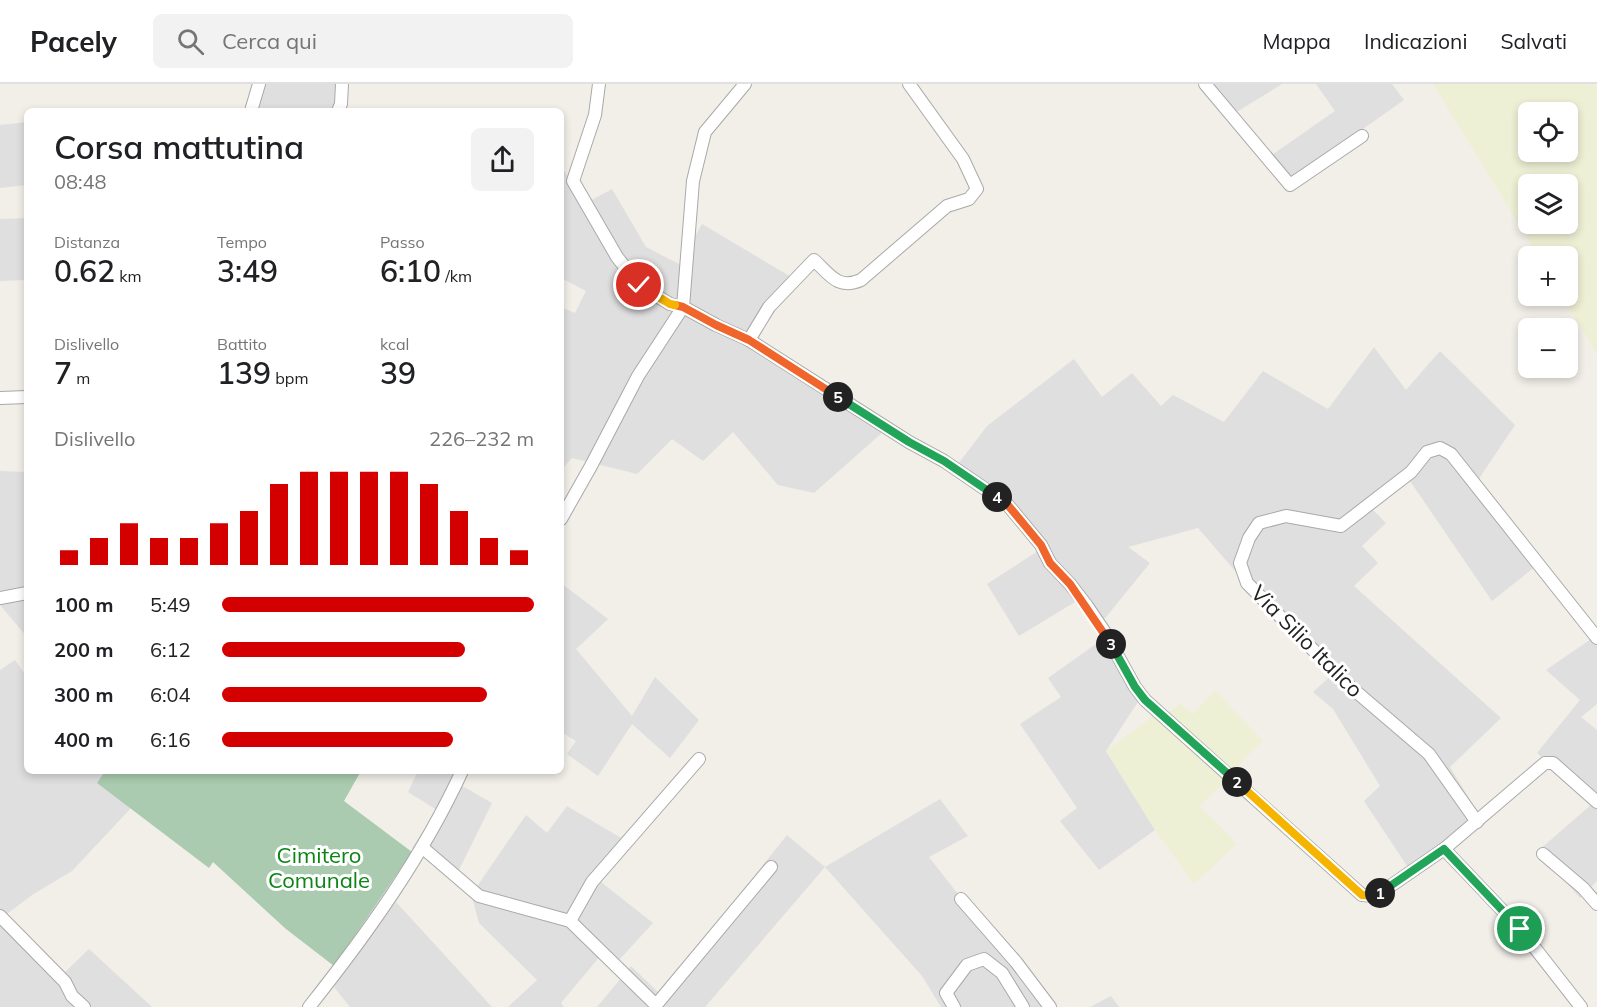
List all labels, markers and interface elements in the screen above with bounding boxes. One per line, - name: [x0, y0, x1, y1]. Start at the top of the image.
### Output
- search box: [153, 14, 573, 68]
- text: Pacely: [30, 24, 117, 59]
- icon: search: [174, 25, 207, 58]
- text: Cerca qui: [222, 27, 317, 55]
- text: Mappa: [1263, 28, 1331, 54]
- text: Indicazioni: [1364, 28, 1467, 54]
- text: Salvati: [1500, 28, 1567, 54]
- map controls: [1518, 102, 1578, 378]
- button: locate: [1518, 102, 1578, 162]
- text: Corsa mattutina: [54, 126, 304, 167]
- button: share: [471, 128, 534, 191]
- text: 08:48: [54, 169, 107, 194]
- button: layers: [1518, 174, 1578, 234]
- text: Distanza: [54, 232, 120, 252]
- text: Tempo: [217, 232, 267, 252]
- text: Passo: [380, 232, 425, 252]
- button: +: [1518, 246, 1578, 306]
- text: 0.62: [54, 252, 115, 290]
- text: 3:49: [217, 252, 278, 290]
- text: 6:10: [380, 252, 441, 290]
- pin: [613, 259, 664, 310]
- text: km: [115, 266, 142, 286]
- text: /km: [441, 266, 472, 286]
- icon: check: [622, 268, 655, 301]
- button: −: [1518, 318, 1578, 378]
- text: Dislivello: [54, 334, 119, 354]
- text: Battito: [217, 334, 267, 354]
- text: kcal: [380, 334, 409, 354]
- text: 7: [54, 354, 72, 392]
- text: 139: [217, 354, 271, 392]
- text: 39: [380, 354, 416, 392]
- text: m: [72, 368, 90, 388]
- text: bpm: [271, 368, 308, 388]
- pin: 5: [823, 382, 853, 412]
- text: 5: [833, 387, 843, 407]
- text: Dislivello: [54, 426, 135, 451]
- text: 226–232 m: [429, 426, 534, 451]
- pin: 4: [982, 482, 1012, 512]
- text: 4: [992, 487, 1002, 507]
- street label: Via Silio Italico: [1245, 579, 1369, 703]
- text: 100 m: [54, 592, 113, 617]
- text: 5:49: [150, 592, 191, 617]
- pin: 3: [1096, 629, 1126, 659]
- text: 3: [1106, 634, 1116, 654]
- text: 200 m: [54, 637, 113, 662]
- text: 6:12: [150, 637, 191, 662]
- text: 300 m: [54, 682, 113, 707]
- text: 6:04: [150, 682, 191, 707]
- text: 400 m: [54, 727, 113, 752]
- text: 6:16: [150, 727, 191, 752]
- pin: 2: [1222, 767, 1252, 797]
- text: 2: [1232, 772, 1242, 792]
- park label: Cimitero Comunale: [268, 841, 370, 894]
- pin: 1: [1365, 878, 1395, 908]
- text: 1: [1375, 883, 1385, 903]
- pin: [1494, 903, 1545, 954]
- icon: arrive: [1503, 912, 1536, 945]

